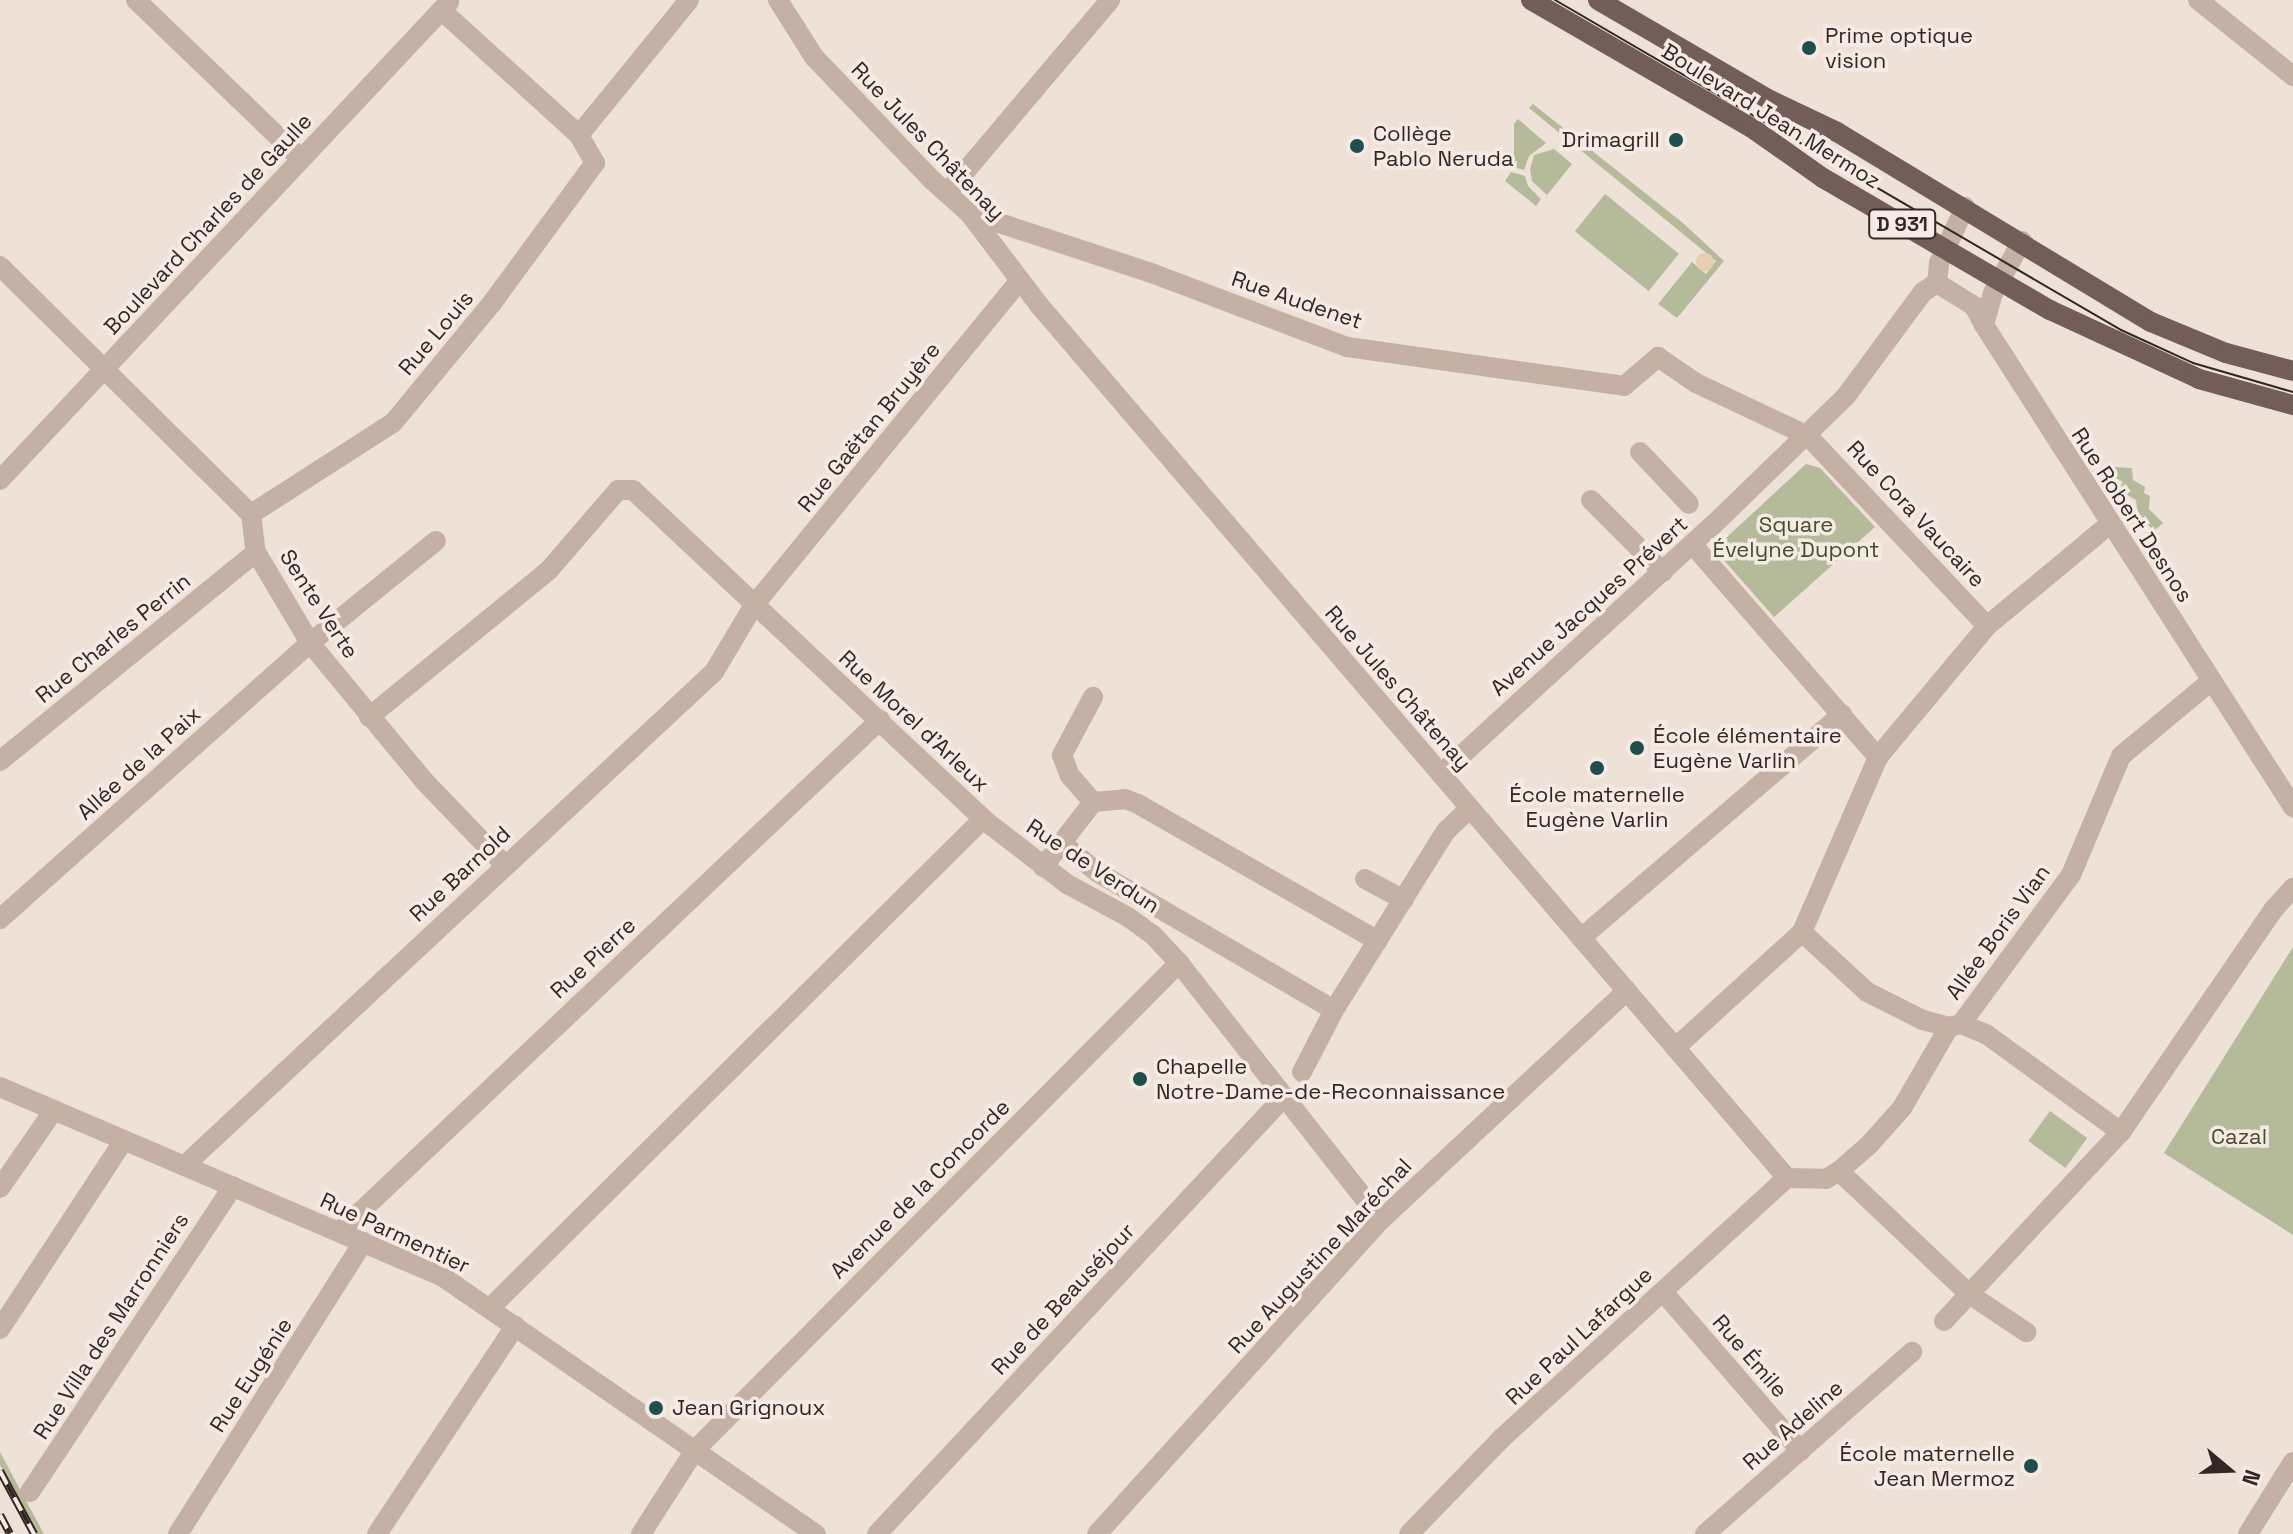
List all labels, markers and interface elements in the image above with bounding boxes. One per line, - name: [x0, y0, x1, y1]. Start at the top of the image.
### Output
- place label: Prime optique vision: [1825, 22, 1973, 74]
- street label: Boulevard Jean Mermoz: [1657, 38, 1885, 194]
- marker: Prime optique vision: [1800, 39, 1818, 57]
- street label: Rue Jules Châtenay: [846, 57, 1010, 225]
- street label: Boulevard Charles de Gaulle: [99, 108, 317, 340]
- place label: Collège Pablo Neruda: [1373, 120, 1514, 172]
- place label: Drimagrill: [1562, 127, 1660, 153]
- marker: Drimagrill: [1667, 131, 1685, 149]
- marker: Collège Pablo Neruda: [1348, 137, 1366, 155]
- road number: D 931: [1868, 208, 1936, 240]
- street label: Rue Audenet: [1228, 265, 1366, 335]
- street label: Rue Louis: [393, 285, 479, 381]
- street label: Rue Gaëtan Bruyère: [792, 337, 946, 517]
- street label: Rue Robert Desnos: [2066, 423, 2198, 607]
- street label: Rue Cora Vaucaire: [1841, 435, 1991, 593]
- street label: Avenue Jacques Prévert: [1485, 511, 1693, 701]
- park label: Square Évelyne Dupont: [1713, 511, 1879, 562]
- street label: Sente Verte: [274, 544, 364, 664]
- street label: Rue Charles Perrin: [30, 567, 196, 709]
- street label: Rue Jules Châtenay: [1319, 600, 1477, 776]
- street label: Rue Morel d'Arleux: [834, 645, 994, 797]
- street label: Allée de la Paix: [72, 701, 206, 825]
- place label: École élémentaire Eugène Varlin: [1653, 722, 1842, 774]
- marker: École élémentaire Eugène Varlin: [1628, 739, 1646, 757]
- marker: École maternelle Eugène Varlin: [1588, 759, 1606, 777]
- place label: École maternelle Eugène Varlin: [1509, 781, 1685, 832]
- street label: Rue de Verdun: [1021, 813, 1165, 919]
- street label: Rue Barnold: [404, 821, 516, 927]
- street label: Allée Boris Vian: [1940, 859, 2056, 1005]
- street label: Rue Pierre: [545, 912, 641, 1004]
- place label: Chapelle Notre-Dame-de-Reconnaissance: [1156, 1053, 1505, 1104]
- marker: Chapelle Notre-Dame-de-Reconnaissance: [1131, 1070, 1149, 1088]
- street label: Avenue de la Concorde: [825, 1094, 1015, 1284]
- park label: Cazal: [2211, 1124, 2267, 1150]
- street label: Rue Augustine Maréchal: [1223, 1153, 1417, 1359]
- street label: Rue Parmentier: [316, 1187, 474, 1279]
- street label: Rue Villa des Marronniers: [28, 1208, 194, 1444]
- street label: Rue de Beauséjour: [986, 1218, 1140, 1380]
- street label: Rue Paul Lafargue: [1500, 1261, 1658, 1411]
- street label: Rue Émile: [1707, 1309, 1793, 1403]
- street label: Rue Eugénie: [204, 1313, 298, 1437]
- street label: Rue Adeline: [1737, 1374, 1849, 1476]
- place label: Jean Grignoux: [672, 1395, 825, 1421]
- marker: Jean Grignoux: [647, 1399, 665, 1417]
- north arrow: [2189, 1430, 2269, 1510]
- place label: École maternelle Jean Mermoz: [1840, 1440, 2015, 1492]
- marker: École maternelle Jean Mermoz: [2022, 1457, 2040, 1475]
- text: N: [2236, 1466, 2267, 1489]

